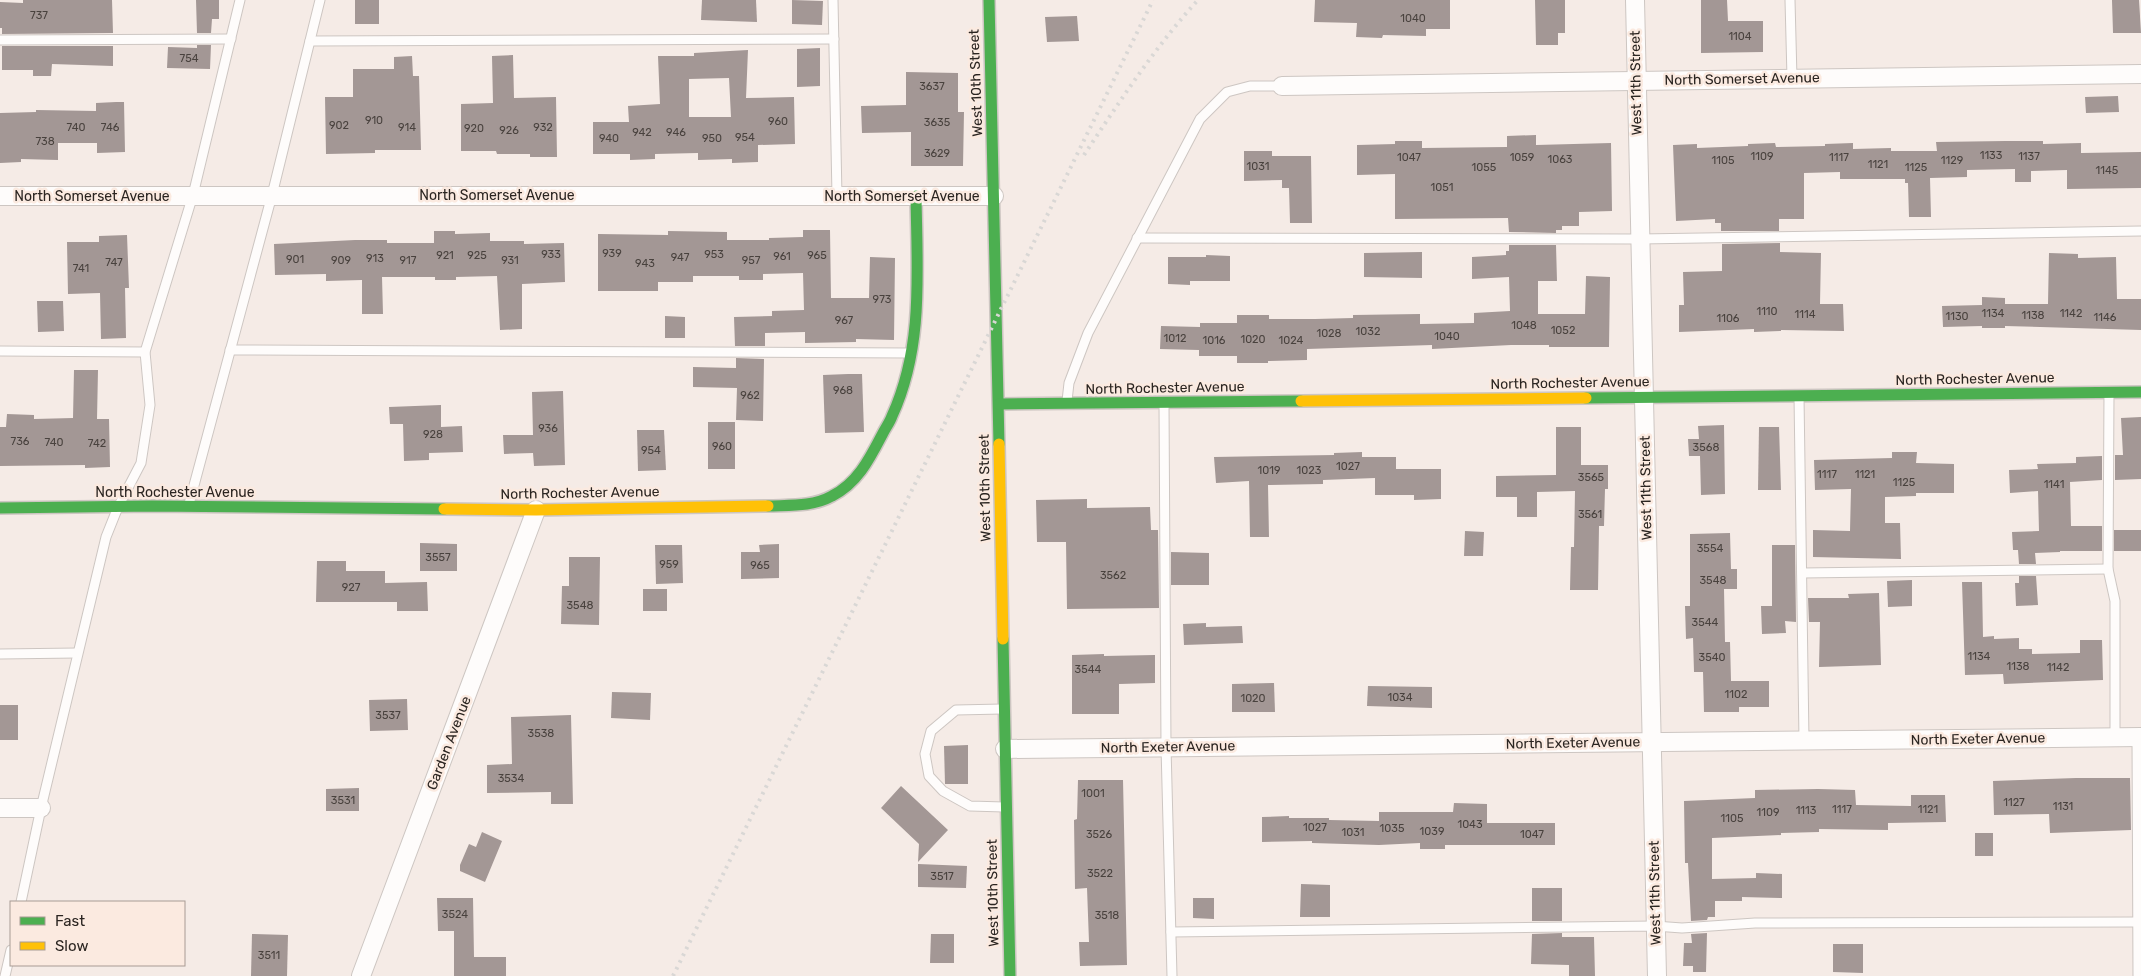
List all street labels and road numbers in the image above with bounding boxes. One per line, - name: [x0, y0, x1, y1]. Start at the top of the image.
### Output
- street label: West 10th Street: [966, 28, 986, 137]
- street label: West 11th Street: [1627, 30, 1645, 135]
- street label: North Somerset Avenue: [1664, 69, 1820, 89]
- street label: North Somerset Avenue: [419, 187, 575, 204]
- street label: North Somerset Avenue: [14, 188, 170, 205]
- street label: North Somerset Avenue: [824, 188, 980, 205]
- street label: North Rochester Avenue: [1895, 369, 2055, 389]
- street label: North Rochester Avenue: [1490, 373, 1650, 393]
- street label: North Rochester Avenue: [1085, 378, 1245, 398]
- street label: West 10th Street: [976, 434, 994, 542]
- street label: West 11th Street: [1637, 435, 1655, 540]
- street label: North Rochester Avenue: [500, 483, 660, 503]
- street label: North Rochester Avenue: [95, 484, 255, 501]
- street label: Garden Avenue: [423, 694, 475, 792]
- street label: North Exeter Avenue: [1911, 729, 2046, 749]
- street label: North Exeter Avenue: [1506, 733, 1641, 753]
- street label: North Exeter Avenue: [1101, 737, 1236, 757]
- street label: West 10th Street: [984, 839, 1002, 947]
- street label: West 11th Street: [1646, 840, 1664, 945]

